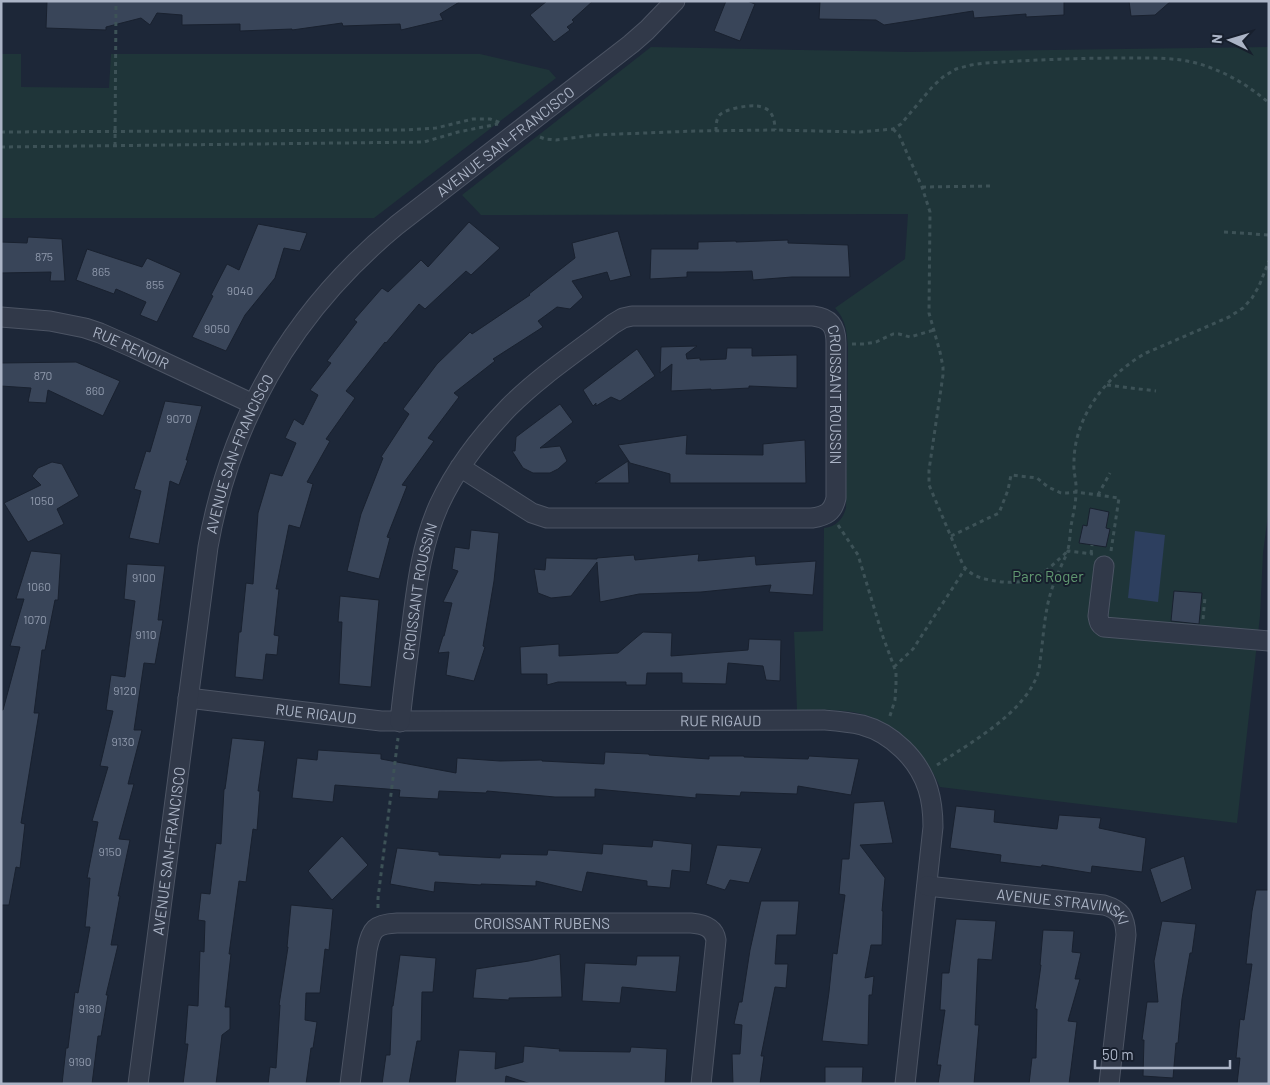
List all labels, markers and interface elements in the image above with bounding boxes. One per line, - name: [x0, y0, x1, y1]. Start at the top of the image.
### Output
- north arrow: [1205, 15, 1255, 65]
- text: N: [1208, 33, 1225, 44]
- street label: AVENUE SAN-FRANCISCO: [433, 82, 578, 200]
- house number: 875: [35, 249, 53, 263]
- house number: 865: [92, 264, 110, 278]
- house number: 855: [146, 277, 164, 291]
- house number: 9040: [227, 283, 253, 297]
- house number: 9050: [204, 321, 230, 335]
- street label: RUE RENOIR: [91, 322, 172, 372]
- street label: CROISSANT ROUSSIN: [824, 322, 845, 464]
- house number: 870: [34, 368, 52, 382]
- street label: AVENUE SAN-FRANCISCO: [202, 371, 277, 535]
- house number: 860: [85, 383, 105, 397]
- house number: 9070: [166, 411, 192, 425]
- house number: 1050: [30, 493, 54, 507]
- street label: CROISSANT ROUSSIN: [398, 520, 440, 661]
- park label: Parc Roger: [1012, 567, 1084, 585]
- house number: 9100: [132, 570, 156, 584]
- house number: 1060: [27, 579, 51, 593]
- house number: 1070: [23, 612, 47, 626]
- house number: 9110: [135, 627, 157, 641]
- house number: 9120: [113, 683, 137, 697]
- street label: RUE RIGAUD: [275, 700, 358, 727]
- street label: RUE RIGAUD: [680, 711, 761, 729]
- house number: 9130: [111, 734, 135, 748]
- street label: AVENUE SAN-FRANCISCO: [148, 766, 188, 936]
- house number: 9150: [98, 844, 122, 858]
- street label: AVENUE STRAVINSKI: [996, 885, 1133, 926]
- street label: CROISSANT RUBENS: [474, 914, 610, 932]
- house number: 9180: [78, 1001, 102, 1015]
- scale bar: [1095, 1038, 1230, 1070]
- text: 50 m: [1102, 1045, 1134, 1063]
- house number: 9190: [68, 1054, 92, 1068]

